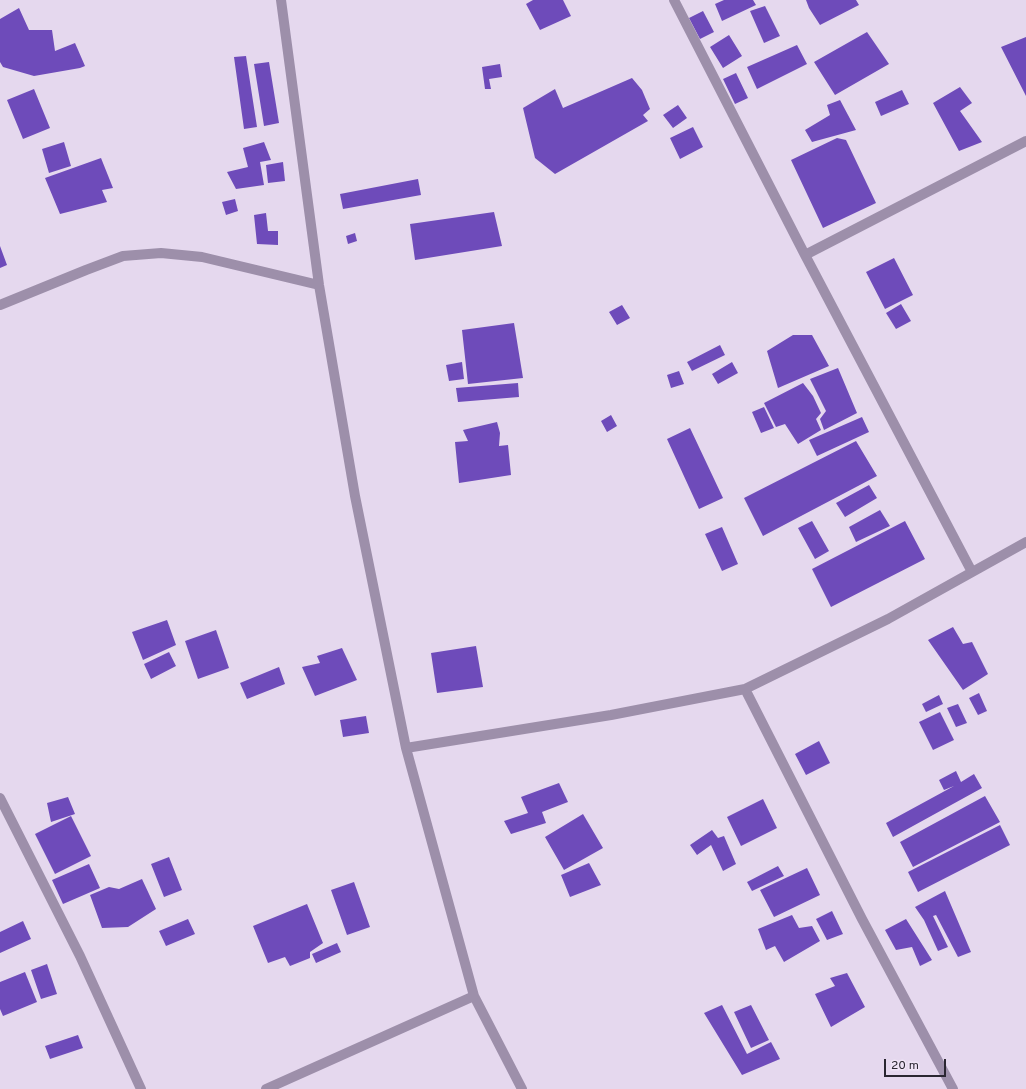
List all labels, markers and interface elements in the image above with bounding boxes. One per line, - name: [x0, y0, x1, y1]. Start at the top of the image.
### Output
- scale bar: [886, 1051, 948, 1077]
- text: 20 m: [891, 1058, 919, 1074]

